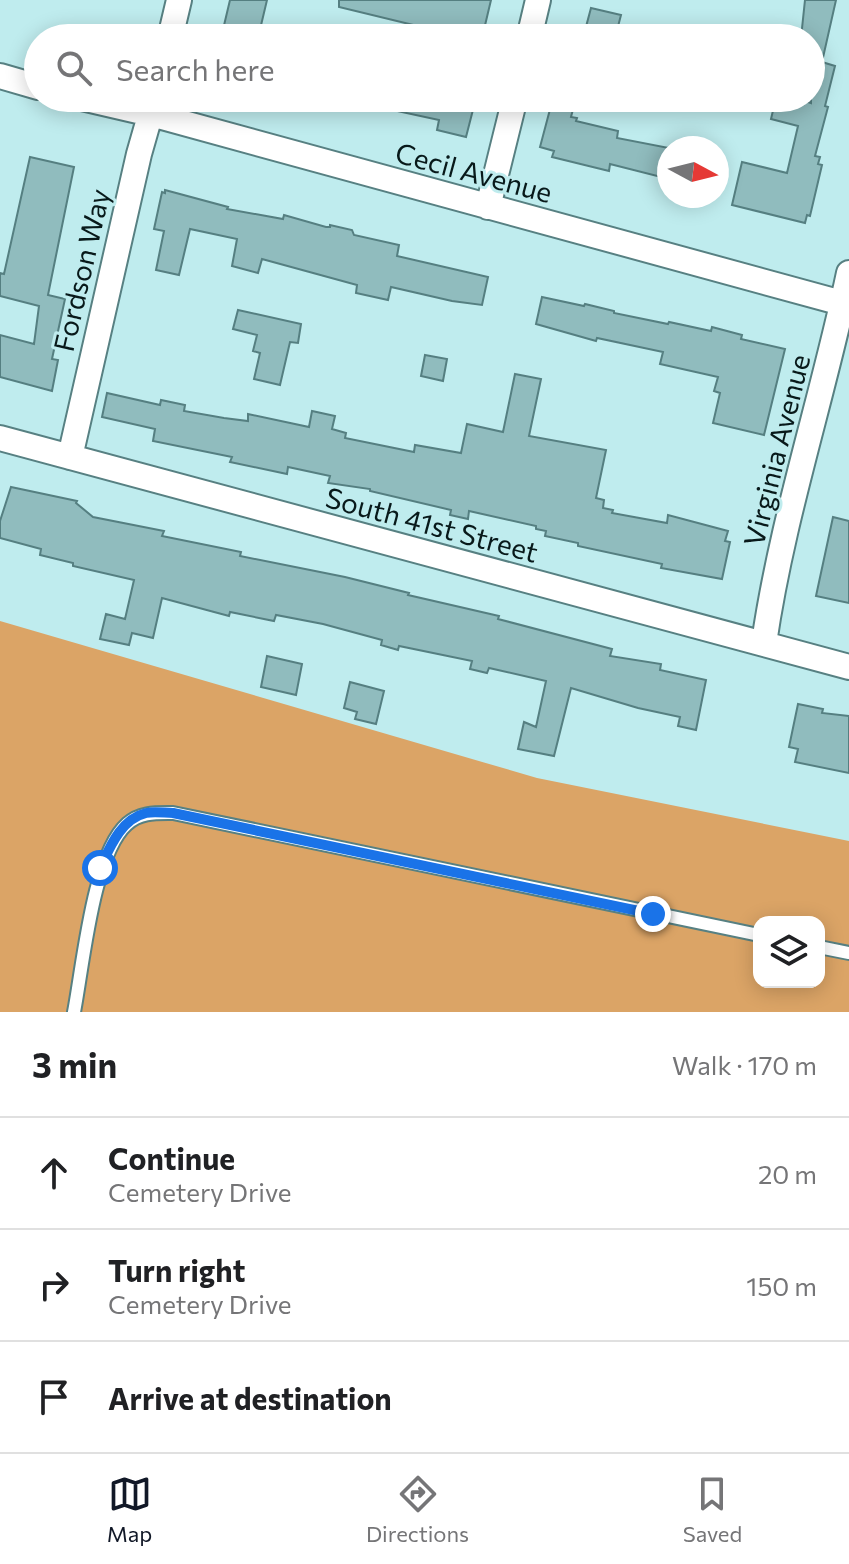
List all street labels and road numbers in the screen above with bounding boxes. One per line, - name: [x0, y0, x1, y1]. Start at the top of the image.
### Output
- street label: Cecil Avenue: [392, 135, 556, 209]
- street label: Fordson Way: [46, 185, 116, 355]
- street label: Virginia Avenue: [736, 351, 816, 549]
- street label: South 41st Street: [322, 479, 542, 569]

